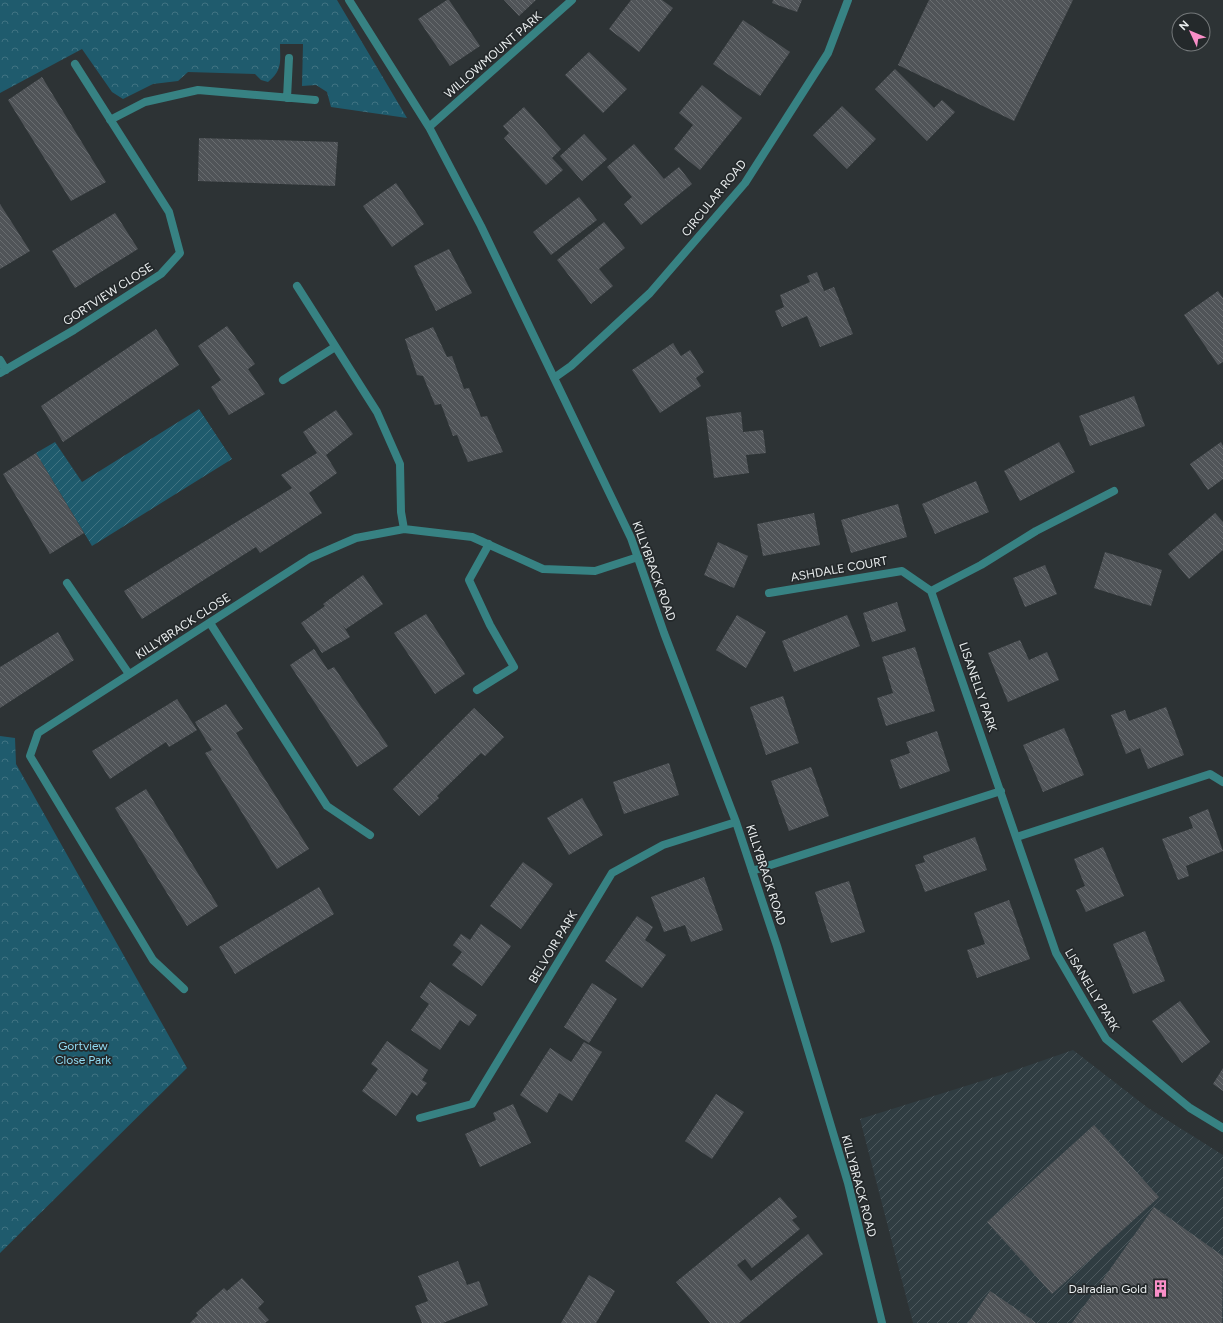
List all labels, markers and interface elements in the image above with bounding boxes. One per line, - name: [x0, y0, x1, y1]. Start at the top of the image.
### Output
- street label: WILLOWMOUNT PARK: [441, 8, 545, 101]
- north arrow: [1171, 12, 1211, 52]
- text: N: [1177, 18, 1192, 33]
- street label: CIRCULAR ROAD: [679, 157, 749, 239]
- street label: GORTVIEW CLOSE: [61, 260, 155, 328]
- street label: KILLYBRACK ROAD: [629, 519, 679, 623]
- street label: ASHDALE COURT: [790, 554, 889, 584]
- street label: KILLYBRACK CLOSE: [133, 590, 233, 662]
- street label: LISANELLY PARK: [956, 640, 1000, 734]
- street label: KILLYBRACK ROAD: [743, 823, 789, 927]
- street label: BELVOIR PARK: [526, 908, 580, 986]
- street label: LISANELLY PARK: [1062, 946, 1123, 1034]
- park label: Gortview Close Park: [55, 1039, 111, 1067]
- street label: KILLYBRACK ROAD: [839, 1133, 879, 1239]
- building icon: Dalradian Gold: [1150, 1279, 1170, 1299]
- place label: Dalradian Gold: [1068, 1282, 1147, 1296]

